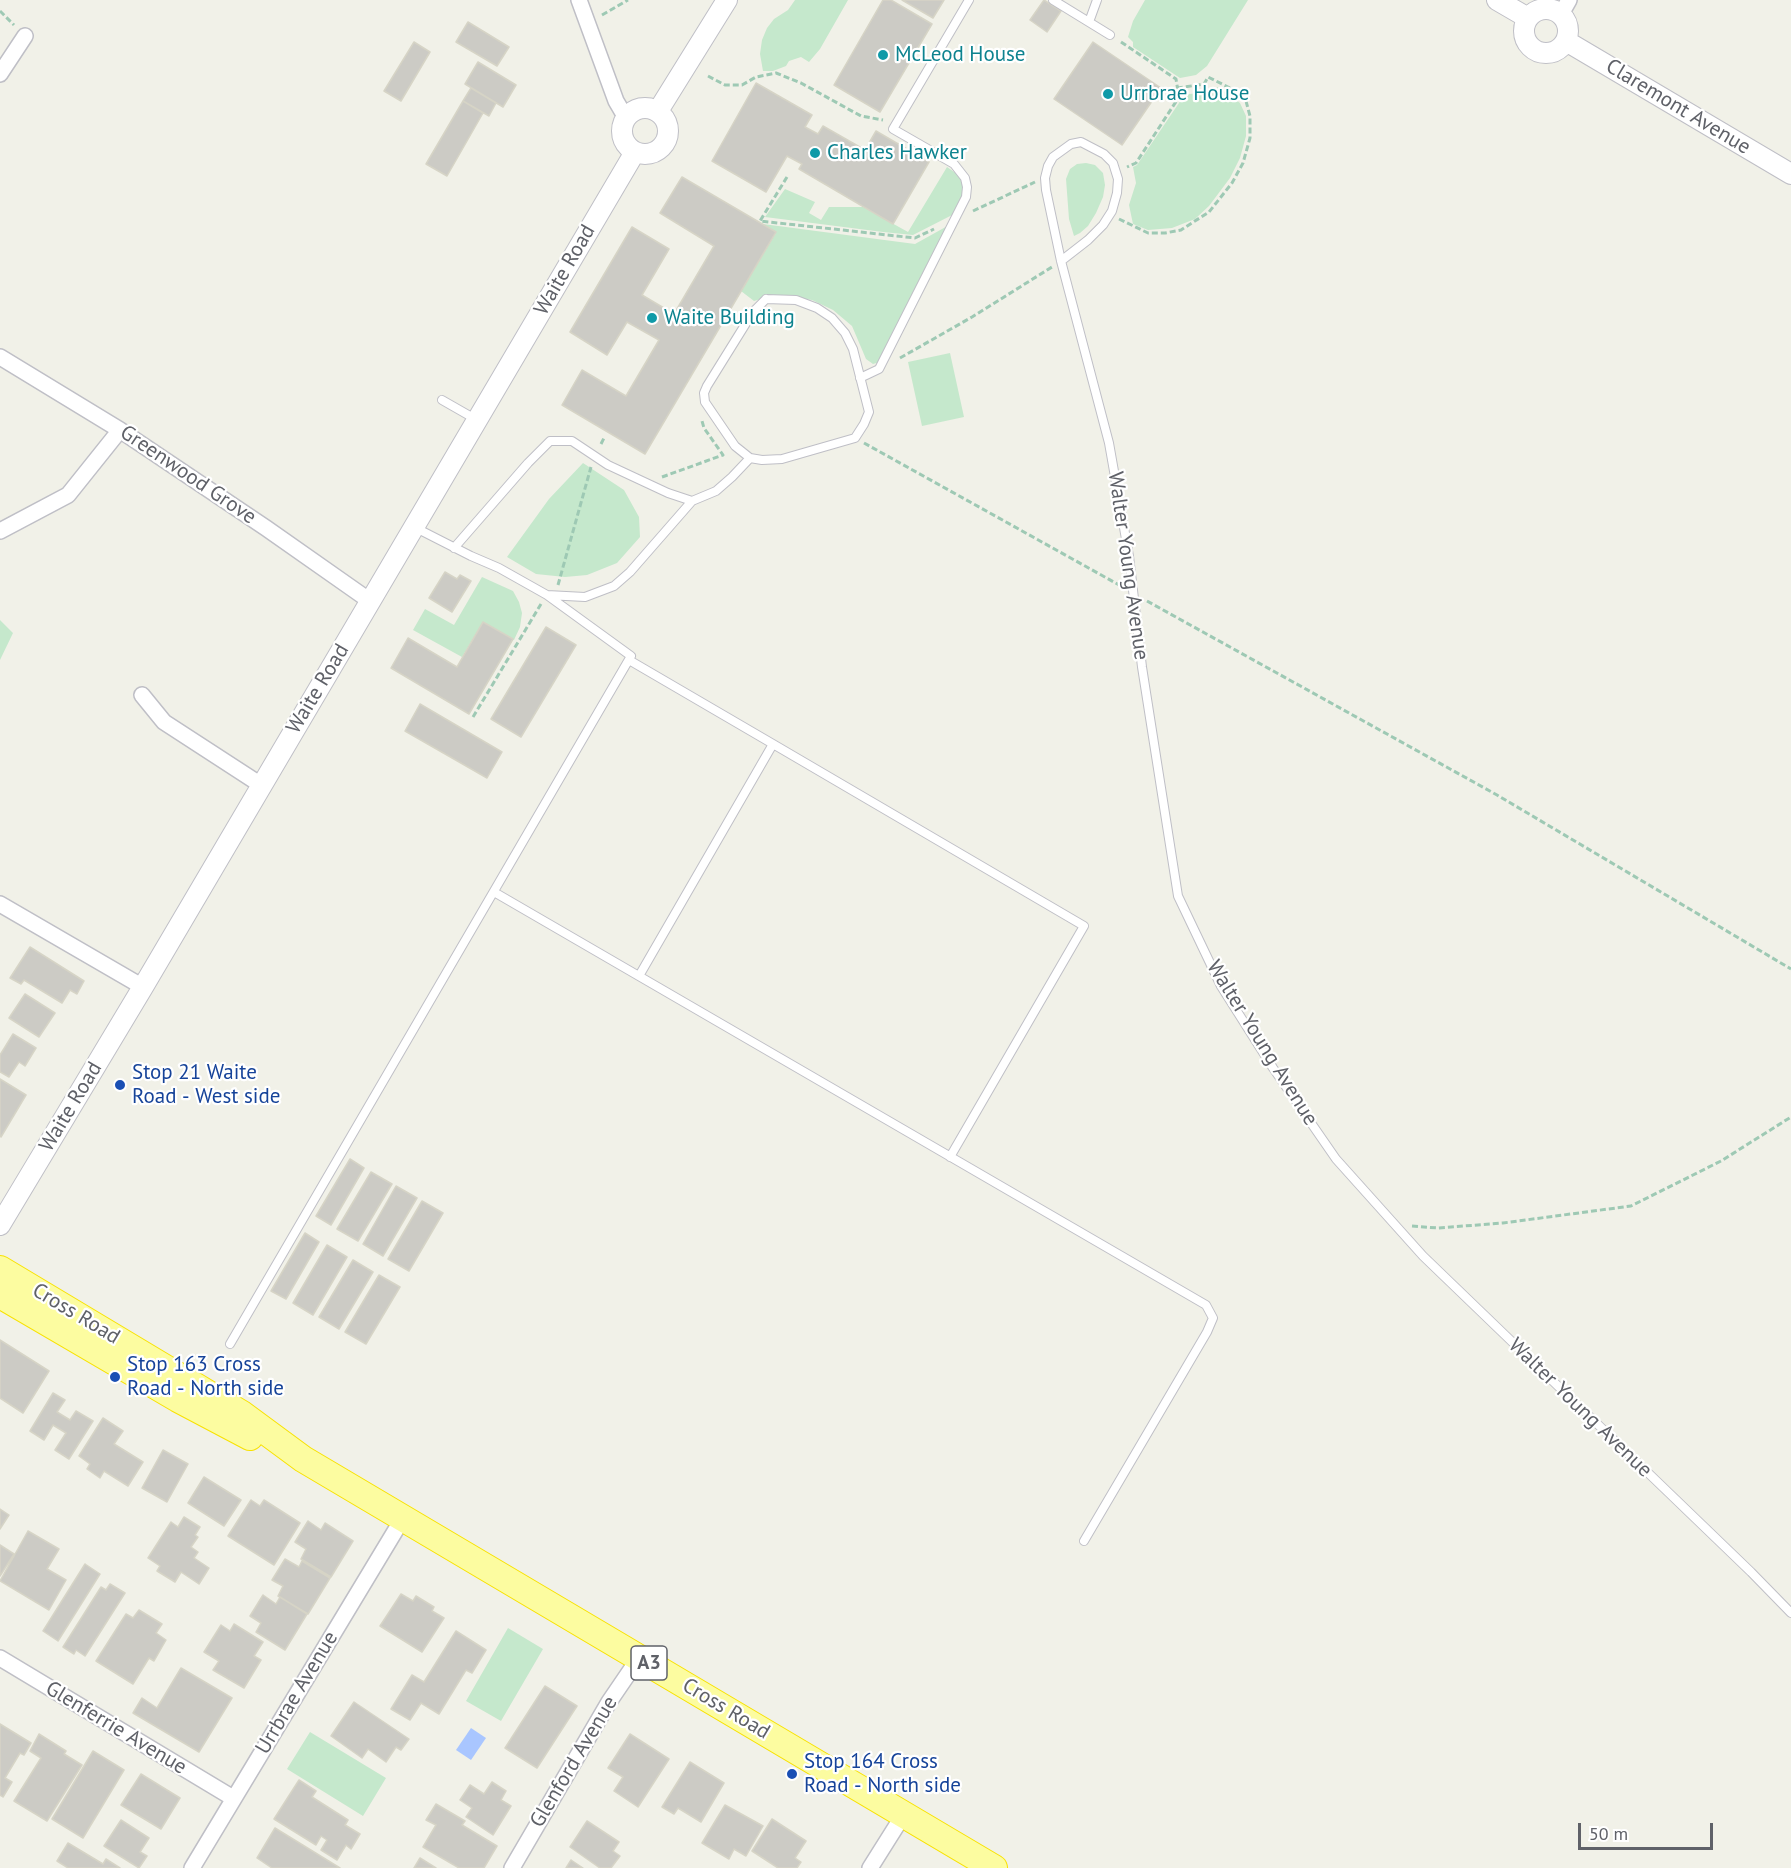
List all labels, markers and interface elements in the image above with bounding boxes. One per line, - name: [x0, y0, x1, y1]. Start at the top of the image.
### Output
- place label: McLeod House: [895, 42, 1025, 68]
- marker: McLeod House: [876, 48, 890, 62]
- street label: Claremont Avenue: [1601, 54, 1755, 160]
- place label: Urrbrae House: [1120, 81, 1249, 107]
- marker: Urrbrae House: [1101, 87, 1115, 101]
- place label: Charles Hawker: [827, 140, 967, 166]
- marker: Charles Hawker: [808, 146, 822, 160]
- street label: Waite Road: [529, 220, 601, 320]
- place label: Waite Building: [664, 305, 795, 331]
- marker: Waite Building: [645, 311, 659, 325]
- street label: Greenwood Grove: [115, 420, 261, 530]
- street label: Walter Young Avenue: [1102, 470, 1154, 662]
- street label: Waite Road: [281, 640, 355, 738]
- street label: Walter Young Avenue: [1201, 956, 1323, 1130]
- street label: Waite Road: [34, 1058, 108, 1156]
- place label: Stop 21 Waite Road - West side: [132, 1060, 280, 1110]
- marker: Stop 21 Waite Road - West side: [113, 1078, 127, 1092]
- street label: Cross Road: [28, 1278, 124, 1350]
- street label: Walter Young Avenue: [1503, 1333, 1657, 1483]
- place label: Stop 163 Cross Road - North side: [127, 1352, 284, 1402]
- marker: Stop 163 Cross Road - North side: [108, 1370, 122, 1384]
- street label: Urrbrae Avenue: [250, 1627, 344, 1759]
- road number: A3: [631, 1646, 667, 1680]
- street label: Cross Road: [678, 1673, 774, 1745]
- street label: Glenferrie Avenue: [41, 1676, 191, 1780]
- street label: Glenford Avenue: [525, 1692, 623, 1832]
- place label: Stop 164 Cross Road - North side: [804, 1749, 961, 1799]
- marker: Stop 164 Cross Road - North side: [785, 1767, 799, 1781]
- scale bar: [1581, 1811, 1716, 1849]
- text: 50 m: [1589, 1822, 1628, 1845]

